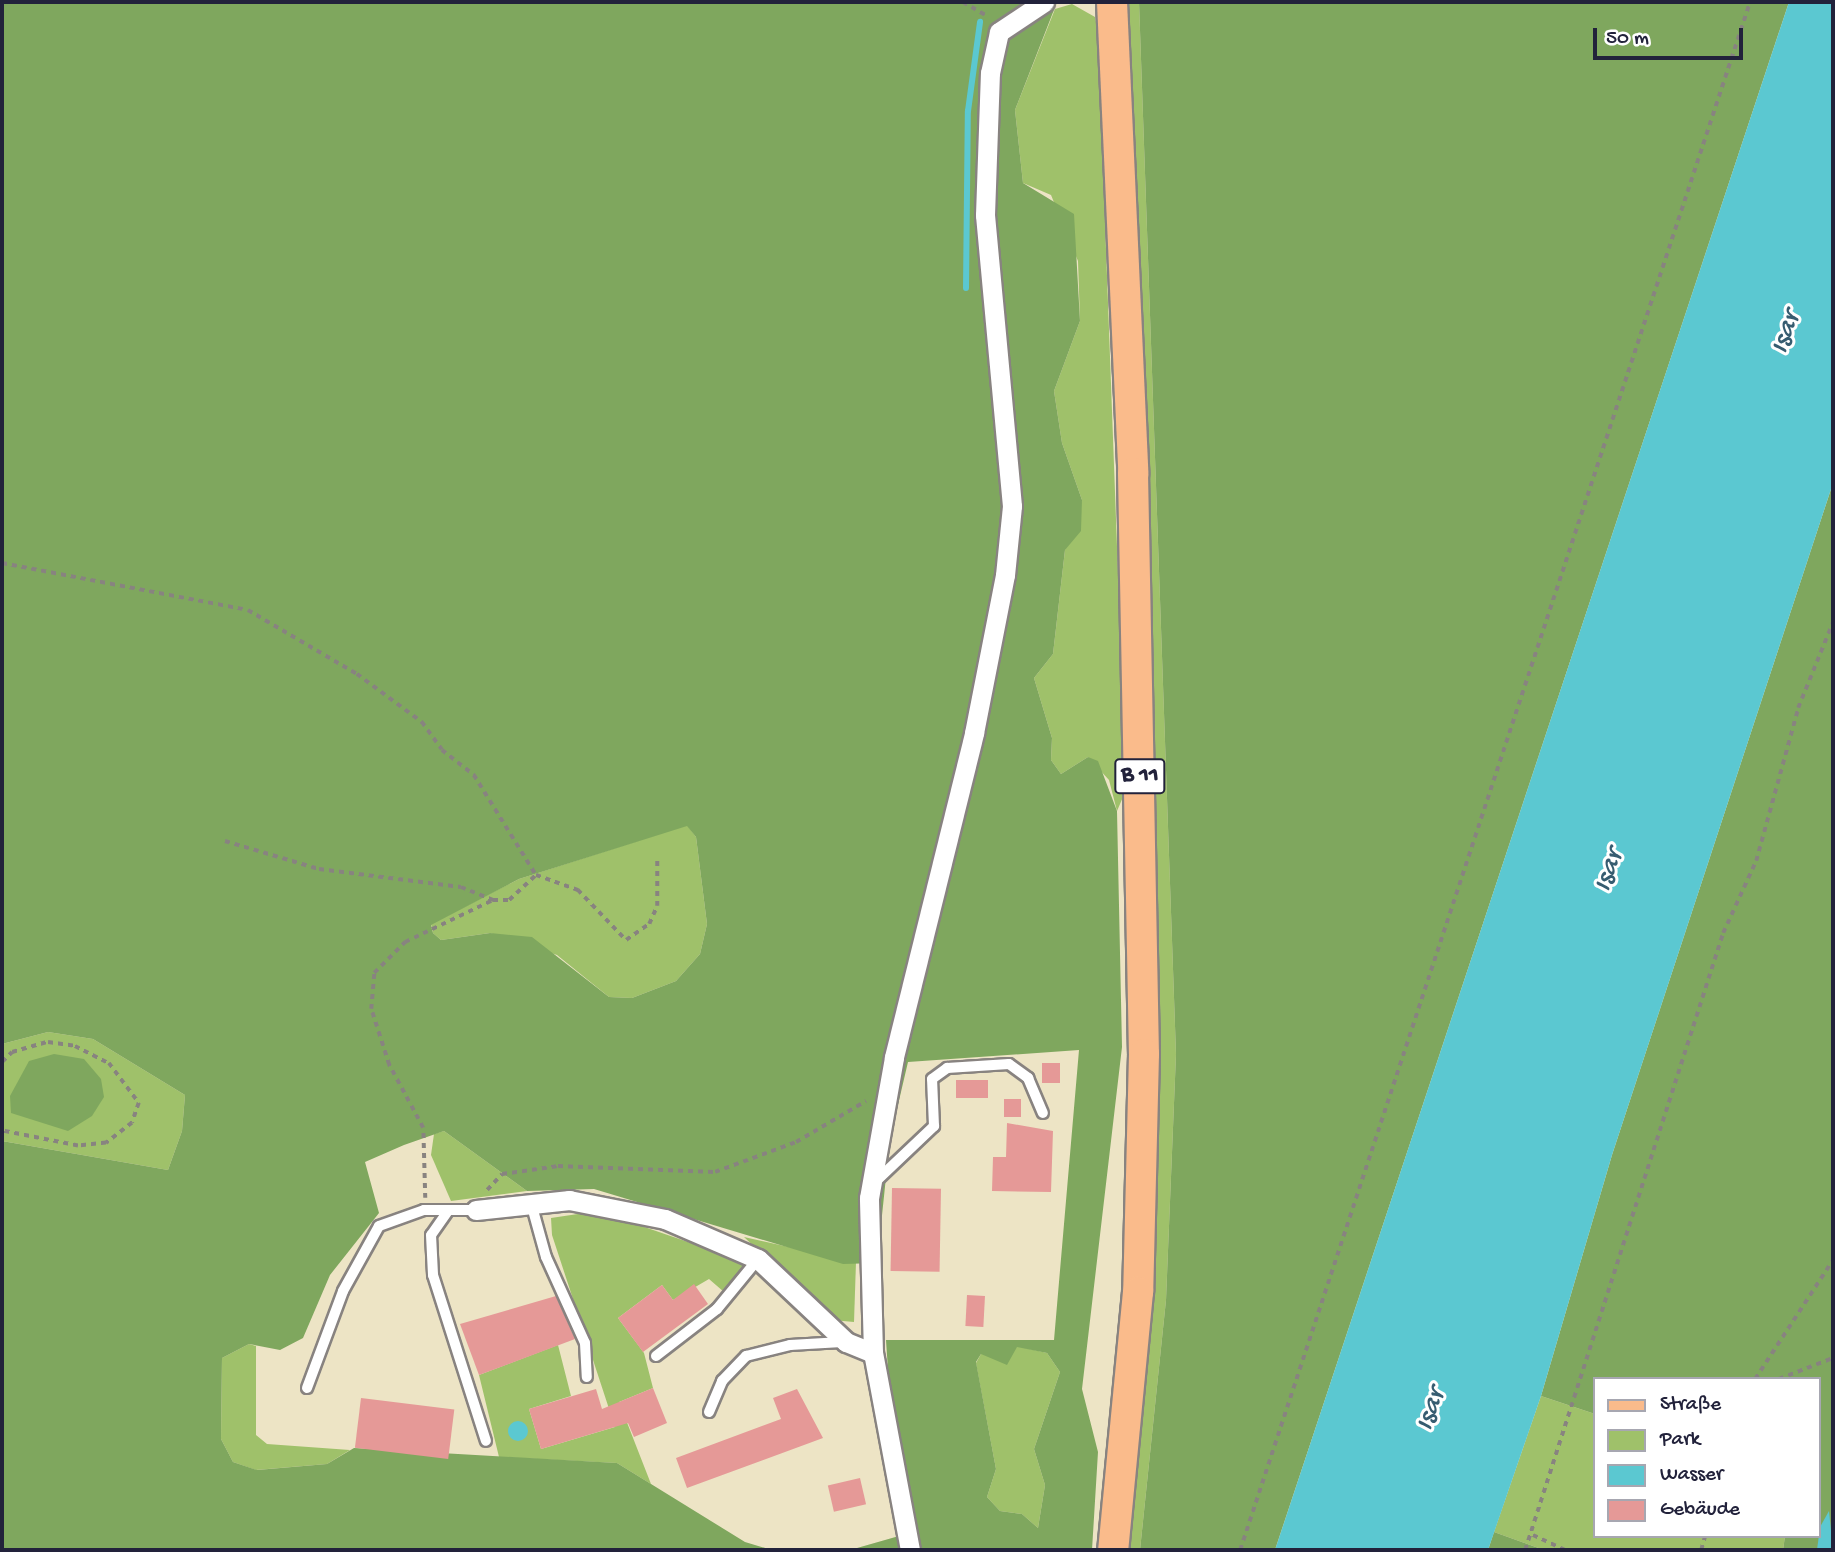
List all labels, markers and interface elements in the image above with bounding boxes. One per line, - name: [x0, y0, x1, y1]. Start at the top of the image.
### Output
- scale bar: [1597, 14, 1748, 58]
- text: 50 m: [1606, 27, 1649, 52]
- water label: Isar: [1764, 308, 1810, 358]
- road number: B 11: [1114, 756, 1166, 796]
- water label: Isar: [1587, 846, 1633, 896]
- legend: [1594, 1377, 1821, 1538]
- water label: Isar: [1409, 1385, 1455, 1435]
- text: Straße: [1660, 1393, 1721, 1418]
- text: Park: [1660, 1428, 1700, 1453]
- text: Wasser: [1660, 1463, 1723, 1488]
- text: Gebäude: [1660, 1498, 1740, 1523]

